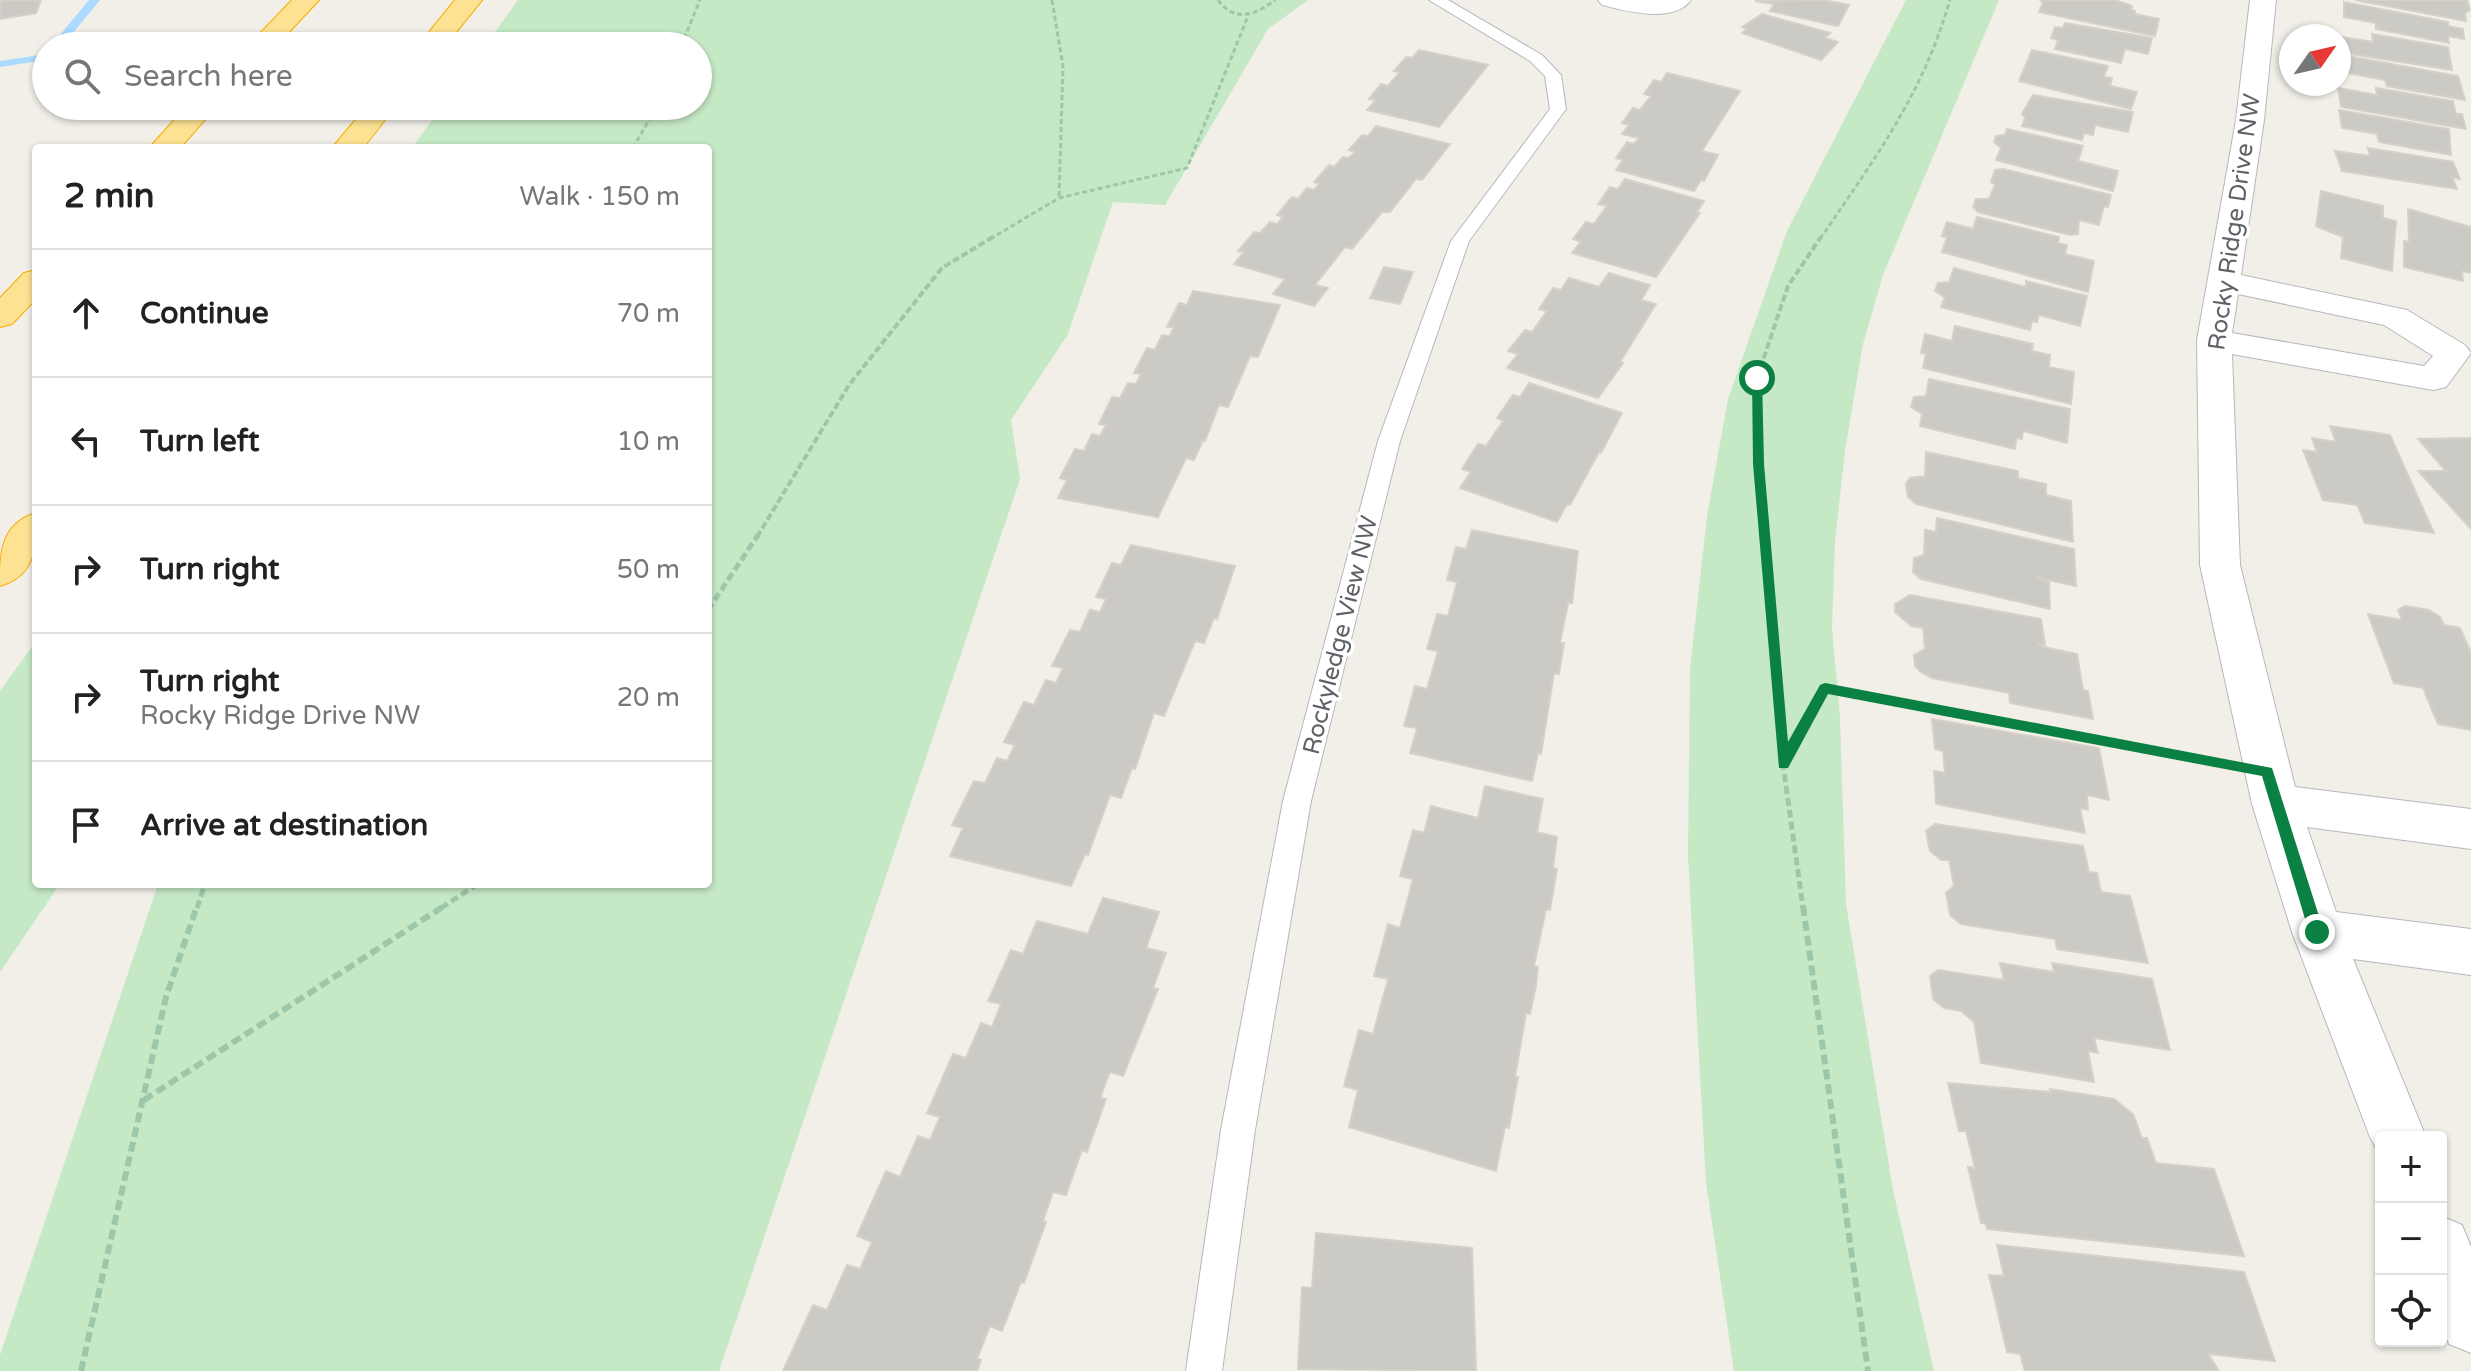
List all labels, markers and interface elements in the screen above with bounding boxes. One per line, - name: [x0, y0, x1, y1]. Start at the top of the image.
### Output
- north arrow: [2279, 24, 2351, 96]
- search box: [32, 32, 712, 120]
- icon: search: [60, 54, 104, 98]
- text: Search here: [124, 58, 293, 95]
- street label: Rocky Ridge Drive NW: [2202, 92, 2267, 352]
- text: 2 min: [64, 176, 155, 217]
- text: Walk · 150 m: [520, 181, 680, 212]
- icon: ahead: [64, 291, 108, 335]
- text: Continue: [140, 295, 269, 332]
- text: 70 m: [617, 298, 680, 329]
- route start: [1739, 360, 1775, 396]
- icon: left: [64, 419, 108, 463]
- text: Turn left: [140, 423, 259, 460]
- text: 10 m: [617, 426, 680, 457]
- street label: Rockyledge View NW: [1297, 513, 1384, 757]
- icon: right: [64, 547, 108, 591]
- text: Turn right: [140, 551, 280, 588]
- text: 50 m: [617, 554, 680, 585]
- text: Turn right: [140, 663, 280, 700]
- icon: right: [64, 675, 108, 719]
- text: 20 m: [617, 682, 680, 713]
- text: Rocky Ridge Drive NW: [140, 700, 420, 731]
- icon: arrive: [64, 803, 108, 847]
- text: Arrive at destination: [140, 807, 428, 844]
- route end: [2299, 914, 2335, 950]
- map controls: [2375, 1131, 2447, 1347]
- button: +: [2375, 1131, 2447, 1203]
- button: −: [2375, 1203, 2447, 1275]
- button: locate: [2375, 1275, 2447, 1347]

